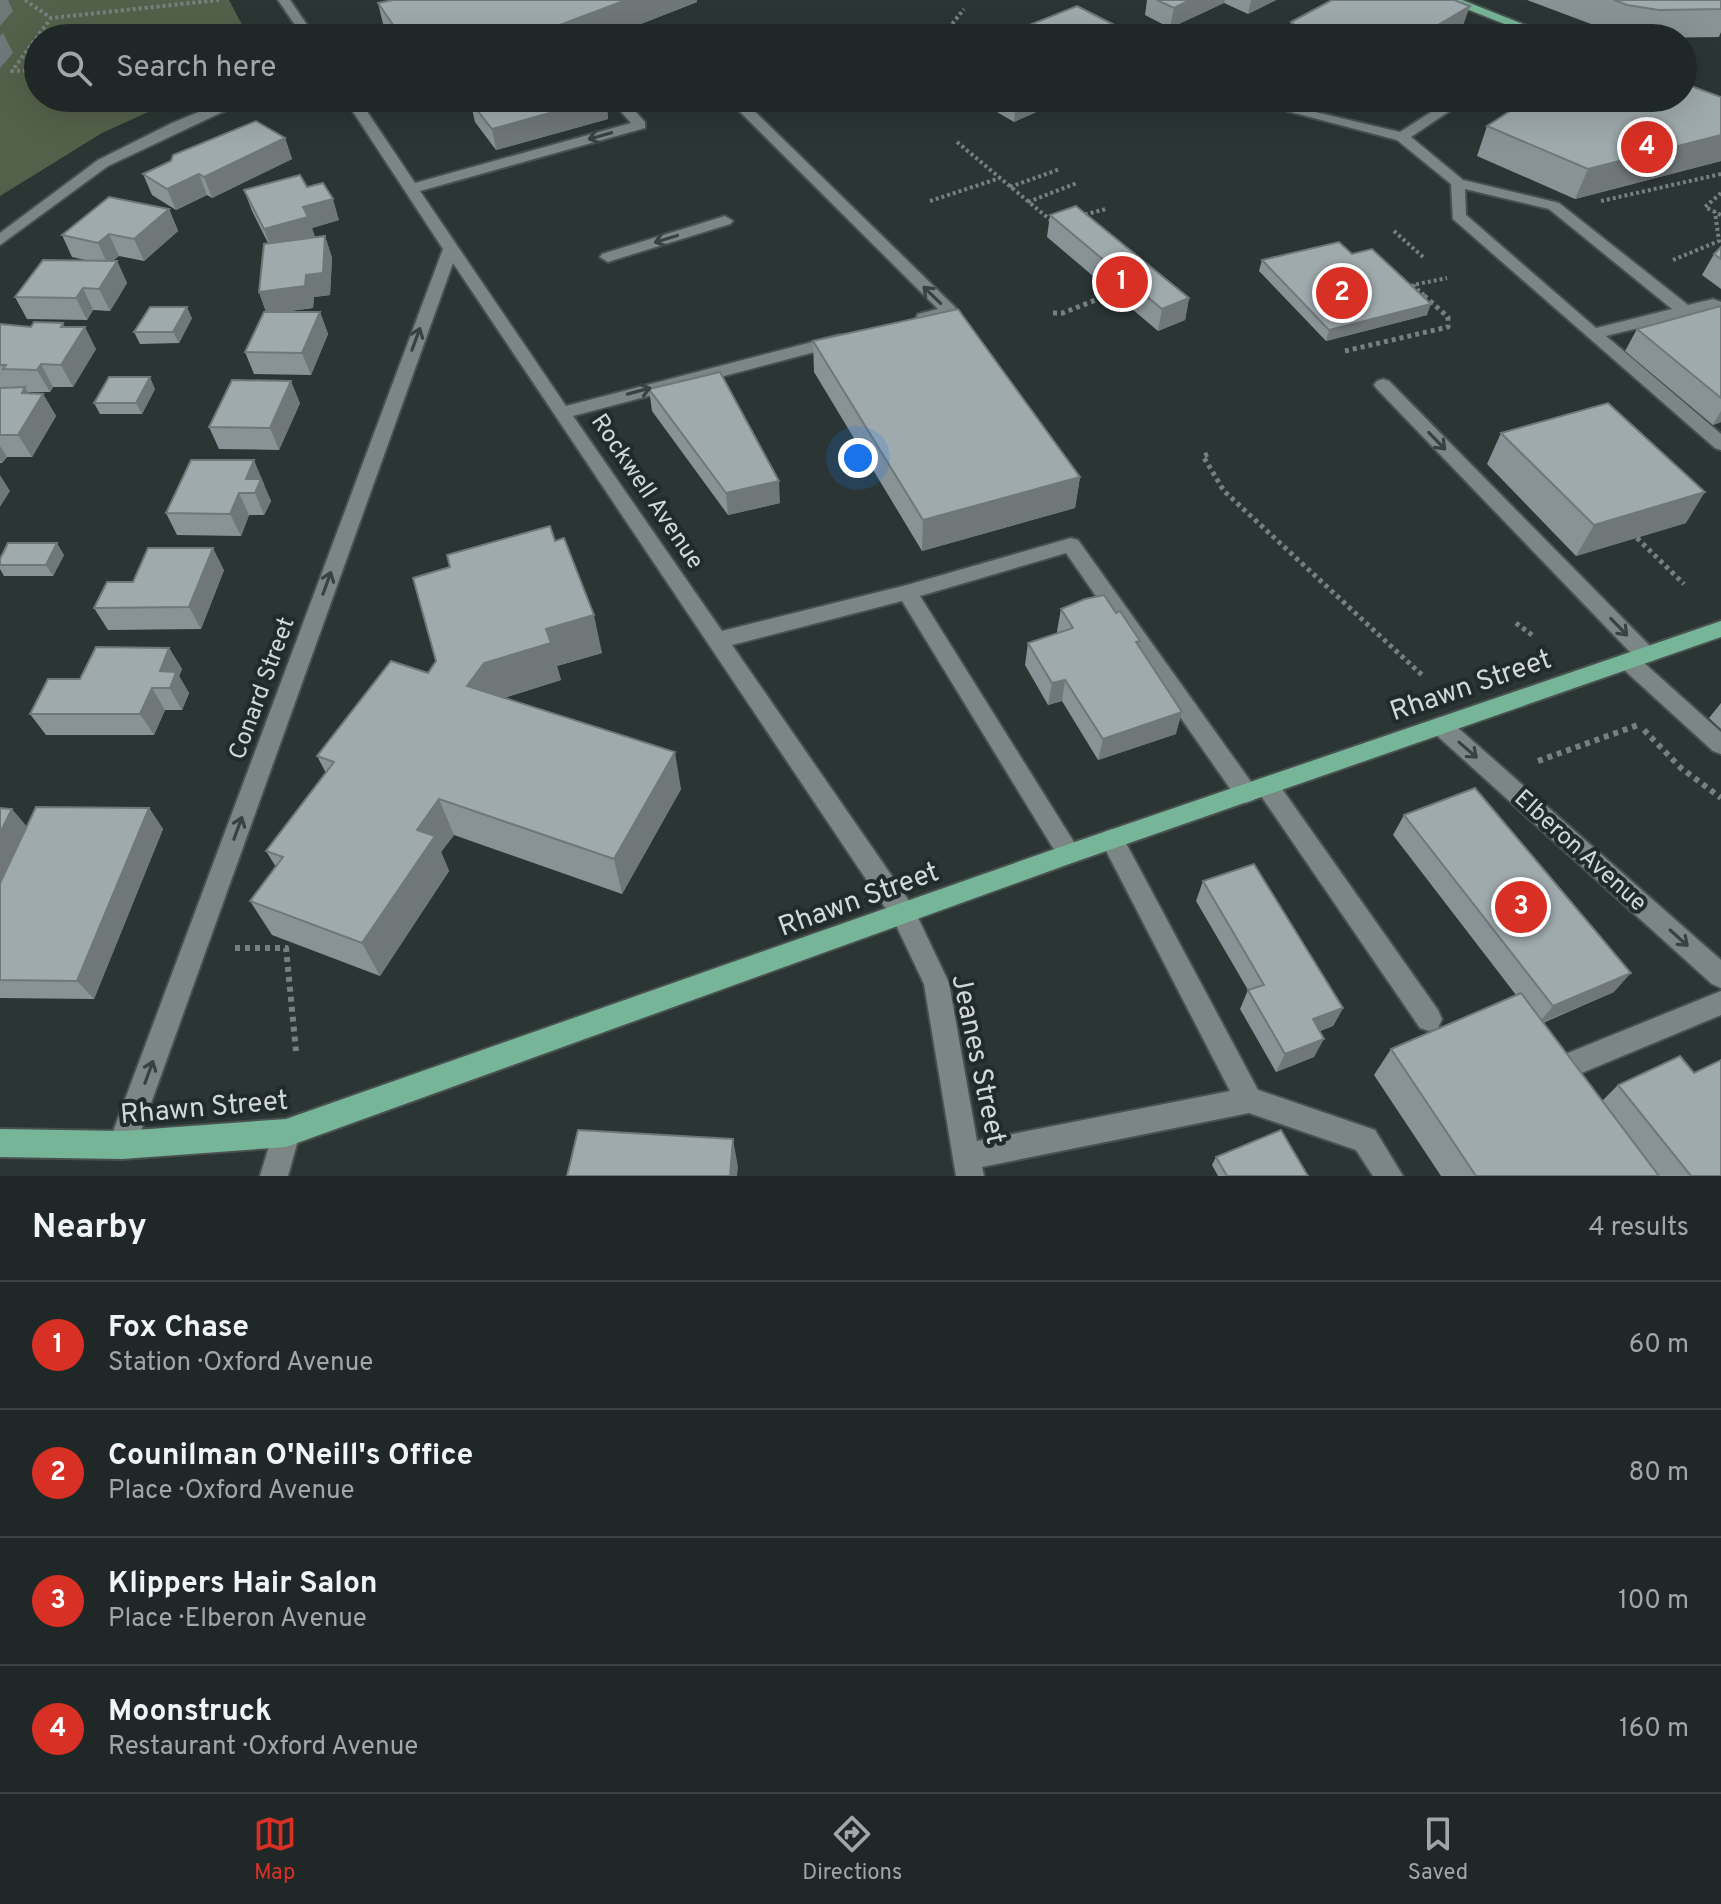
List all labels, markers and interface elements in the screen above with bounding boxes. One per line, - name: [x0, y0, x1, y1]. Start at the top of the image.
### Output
- search box: [24, 24, 1697, 112]
- icon: search: [52, 46, 96, 90]
- text: Search here: [116, 50, 276, 87]
- pin: 4: [1621, 117, 1673, 177]
- one-way arrow: [587, 130, 613, 145]
- one-way arrow: [654, 232, 680, 247]
- pin: 1: [1096, 252, 1148, 312]
- pin: 2: [1316, 263, 1368, 323]
- one-way arrow: [923, 286, 942, 305]
- one-way arrow: [410, 327, 424, 352]
- one-way arrow: [626, 383, 652, 398]
- street label: Rockwell Avenue: [583, 409, 709, 575]
- one-way arrow: [1427, 431, 1446, 450]
- your location: [838, 438, 878, 478]
- one-way arrow: [321, 571, 335, 596]
- street label: Conard Street: [223, 613, 303, 764]
- one-way arrow: [1609, 617, 1628, 637]
- street label: Rhawn Street: [1385, 642, 1556, 731]
- one-way arrow: [1458, 741, 1478, 759]
- street label: Elberon Avenue: [1507, 784, 1652, 919]
- one-way arrow: [232, 816, 246, 841]
- street label: Rhawn Street: [774, 855, 944, 947]
- pin: 3: [1495, 877, 1547, 937]
- one-way arrow: [1668, 929, 1688, 947]
- street label: Jeanes Street: [941, 971, 1013, 1148]
- one-way arrow: [143, 1060, 157, 1085]
- street label: Rhawn Street: [119, 1084, 290, 1134]
- text: Nearby: [32, 1207, 147, 1250]
- text: 4 results: [1588, 1212, 1689, 1245]
- text: Fox Chase: [108, 1310, 249, 1347]
- text: 1: [53, 1329, 63, 1362]
- text: 60 m: [1629, 1329, 1689, 1362]
- text: Station · Oxford Avenue: [108, 1347, 373, 1380]
- text: Counilman O'Neill's Office: [108, 1438, 473, 1475]
- text: 2: [50, 1457, 66, 1490]
- text: 80 m: [1629, 1457, 1689, 1490]
- text: Place · Oxford Avenue: [108, 1475, 355, 1508]
- text: Klippers Hair Salon: [108, 1566, 378, 1603]
- text: 3: [50, 1585, 66, 1618]
- text: 100 m: [1618, 1585, 1689, 1618]
- text: Place · Elberon Avenue: [108, 1603, 367, 1636]
- text: Moonstruck: [108, 1694, 272, 1731]
- text: 4: [50, 1713, 66, 1746]
- text: 160 m: [1619, 1713, 1689, 1746]
- text: Restaurant · Oxford Avenue: [108, 1731, 418, 1764]
- tab: Map: [253, 1812, 297, 1887]
- tab: Directions: [802, 1812, 902, 1887]
- tab: Saved: [1408, 1812, 1468, 1887]

